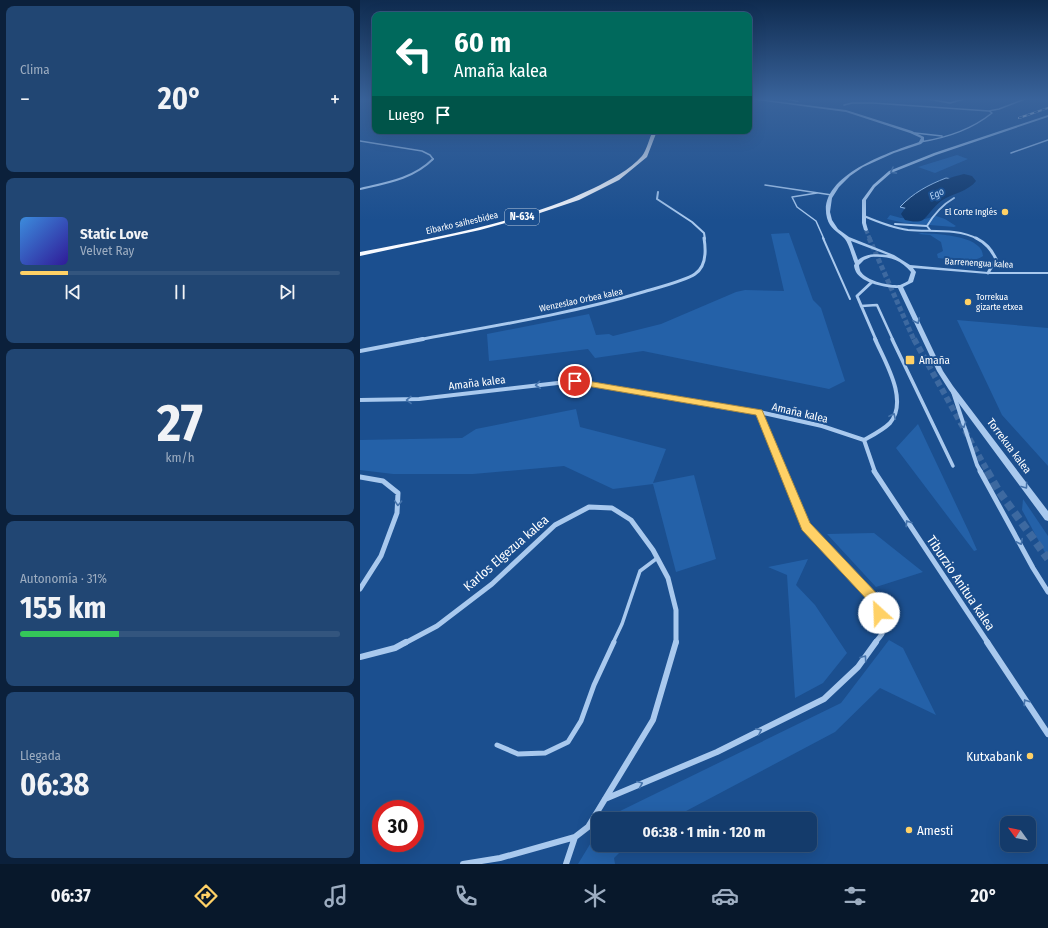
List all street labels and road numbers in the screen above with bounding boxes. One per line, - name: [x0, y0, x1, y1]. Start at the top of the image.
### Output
- road number: N-634: [505, 209, 539, 225]
- street label: Eibarko saihesbidea: [425, 210, 500, 236]
- street label: Barrenengua kalea: [944, 256, 1014, 270]
- street label: Wenzeslao Orbea kalea: [538, 286, 624, 314]
- street label: Amaña kalea: [448, 373, 506, 393]
- street label: Amaña kalea: [771, 400, 829, 426]
- street label: Torrekua kalea: [984, 416, 1034, 476]
- street label: Karlos Elgezua kalea: [460, 512, 552, 594]
- street label: Tiburzio Anitua kalea: [924, 533, 998, 633]

